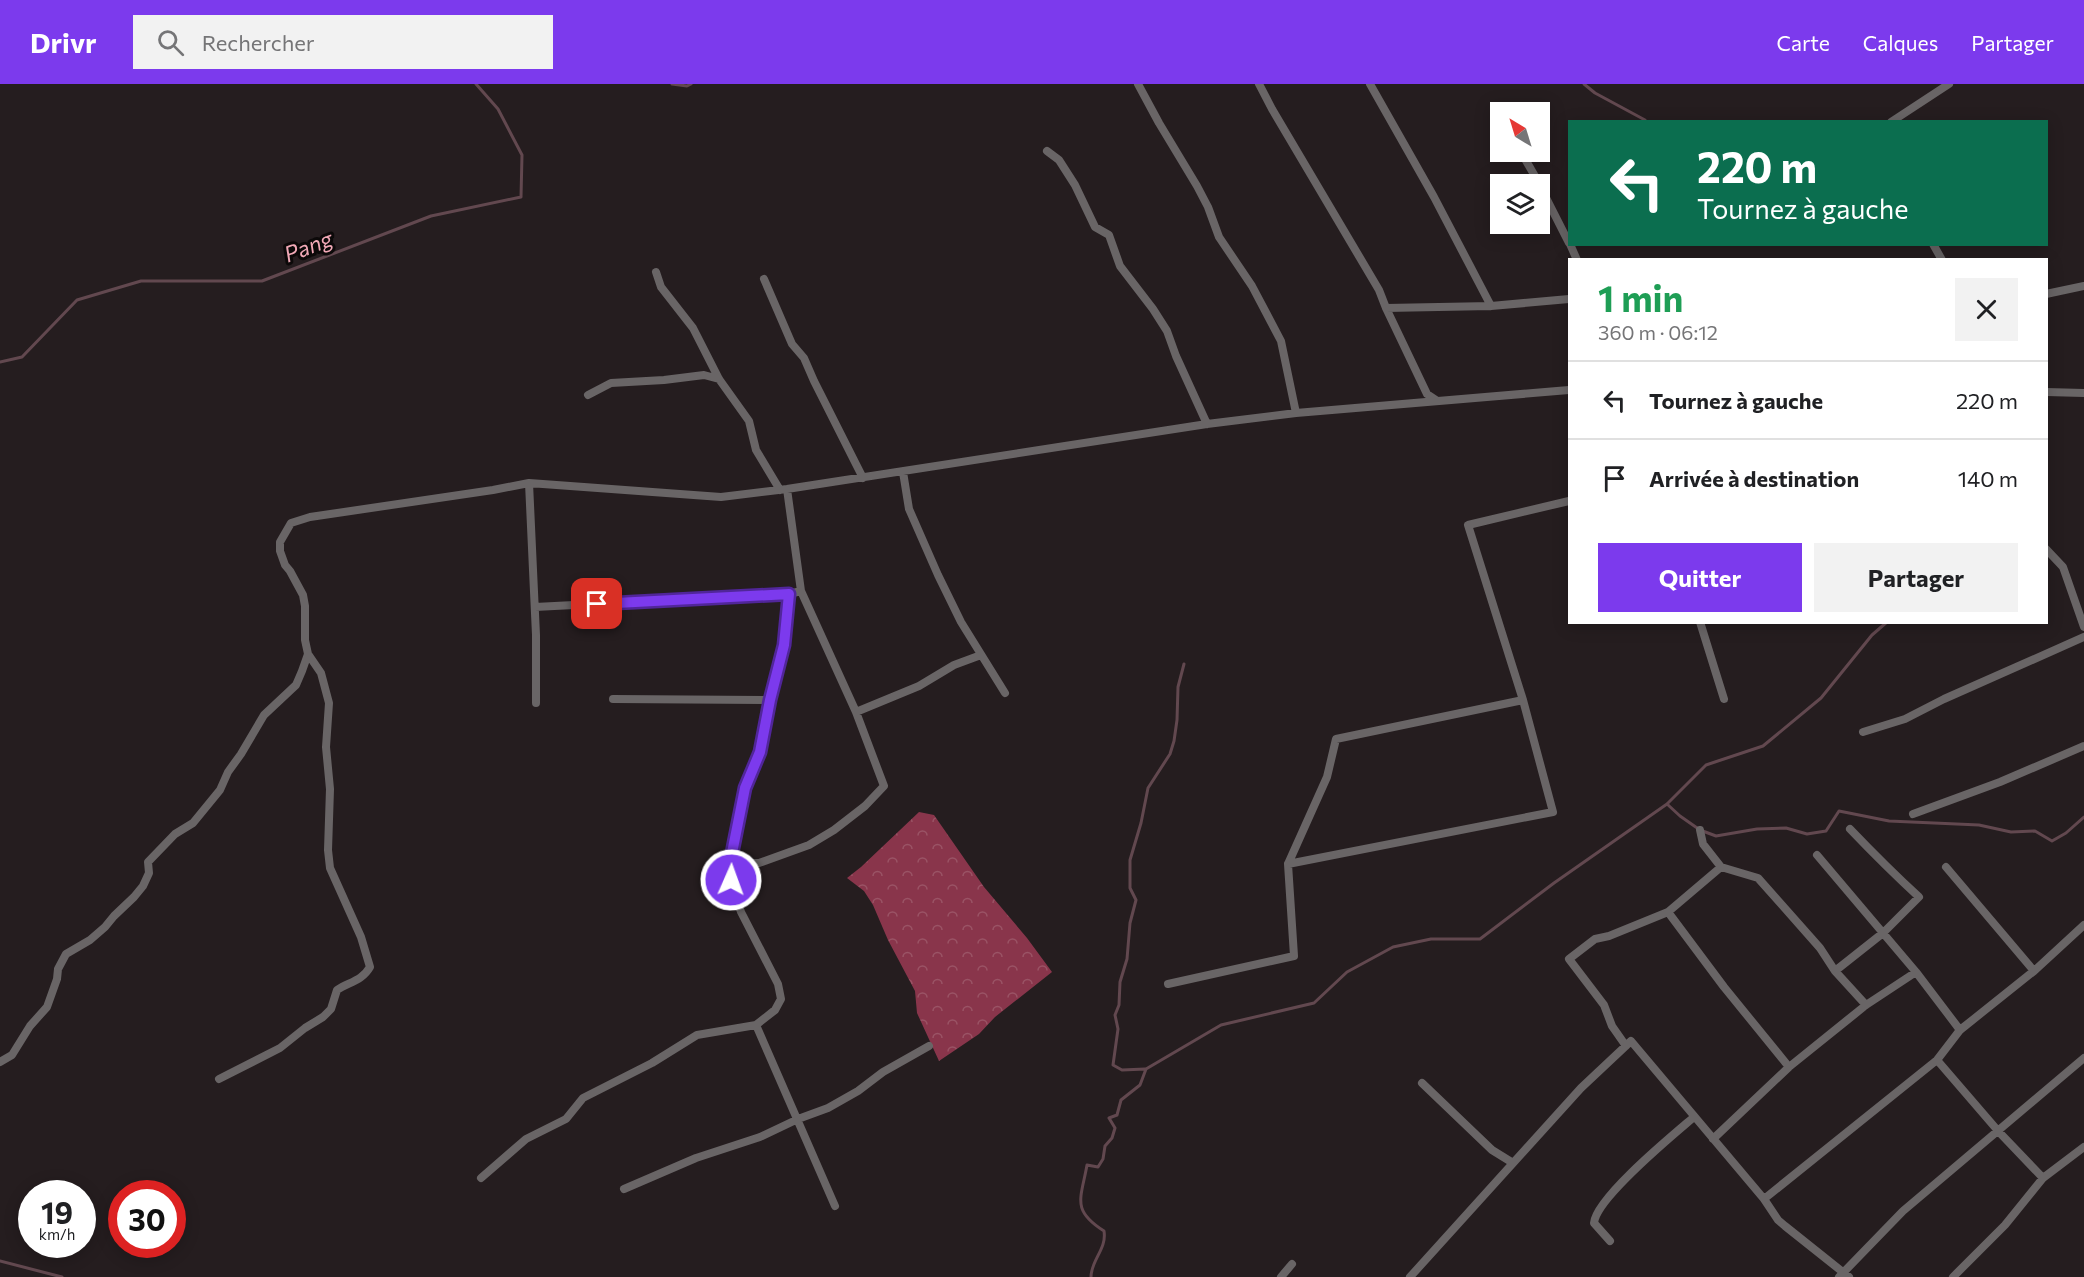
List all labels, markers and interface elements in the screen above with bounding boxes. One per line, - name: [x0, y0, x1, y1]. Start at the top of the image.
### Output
- search box: [133, 15, 553, 69]
- text: Drivr: [30, 25, 97, 59]
- icon: search: [154, 26, 187, 59]
- text: Rechercher: [202, 29, 315, 56]
- text: Carte: [1777, 30, 1830, 55]
- text: Calques: [1863, 30, 1938, 55]
- text: Partager: [1971, 30, 2054, 55]
- north arrow: [1490, 102, 1550, 162]
- map controls: [1490, 102, 1550, 234]
- text: 220 m: [1697, 140, 1817, 192]
- icon: left: [1598, 144, 1676, 222]
- button: layers: [1490, 174, 1550, 234]
- text: Tournez à gauche: [1697, 192, 1908, 225]
- water label: Pang: [280, 224, 337, 268]
- text: 1 min: [1598, 275, 1683, 319]
- button: close: [1955, 278, 2018, 341]
- text: 360 m · 06:12: [1598, 320, 1718, 344]
- icon: left: [1598, 384, 1631, 417]
- text: Tournez à gauche: [1649, 387, 1823, 414]
- text: 220 m: [1956, 387, 2018, 414]
- icon: arrive: [1598, 462, 1631, 495]
- text: Arrivée à destination: [1649, 465, 1859, 492]
- text: 140 m: [1958, 465, 2018, 492]
- button: Quitter: [1598, 543, 1802, 612]
- button: Partager: [1814, 543, 2018, 612]
- pin: [571, 578, 622, 629]
- icon: arrive: [580, 587, 613, 620]
- position arrow: [699, 848, 763, 912]
- speed limit sign: 30: [108, 1180, 186, 1258]
- text: 19: [41, 1193, 73, 1230]
- text: km/h: [39, 1225, 75, 1243]

